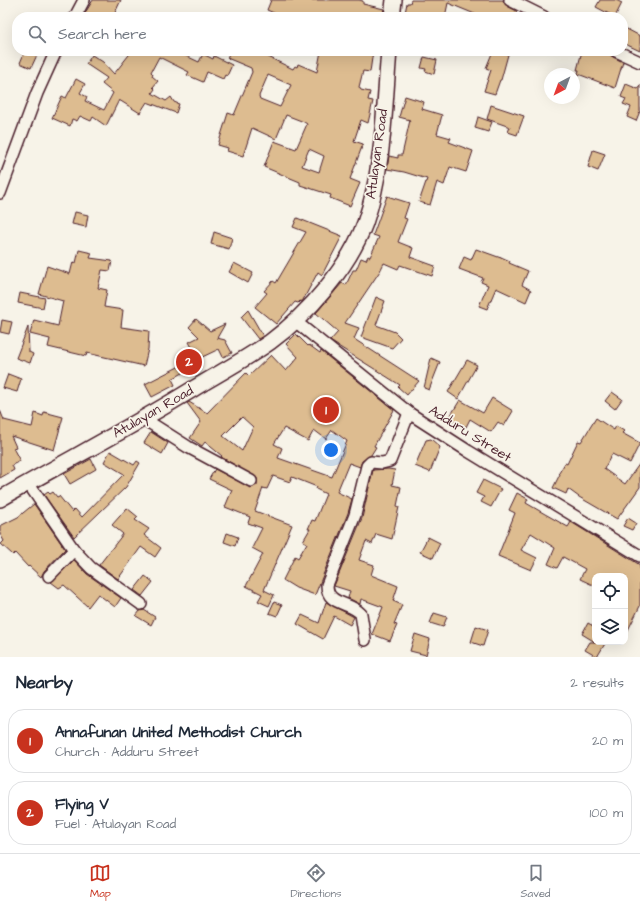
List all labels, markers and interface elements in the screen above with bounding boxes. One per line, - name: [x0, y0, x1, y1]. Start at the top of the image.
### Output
- search box: [12, 12, 628, 56]
- icon: search: [26, 23, 48, 45]
- text: Search here: [58, 24, 147, 45]
- north arrow: [544, 68, 580, 104]
- street label: Atulayan Road: [361, 108, 393, 200]
- pin: 2: [176, 347, 202, 377]
- street label: Atulayan Road: [109, 381, 197, 443]
- pin: 1: [313, 395, 339, 425]
- street label: Adduru Street: [425, 401, 515, 468]
- your location: [321, 440, 341, 460]
- map controls: [592, 573, 628, 645]
- button: locate: [592, 573, 628, 609]
- button: layers: [592, 609, 628, 645]
- text: Nearby: [16, 671, 73, 695]
- text: 2 results: [570, 674, 624, 692]
- text: Annafunan United Methodist Church: [55, 722, 301, 743]
- text: 1: [29, 732, 31, 750]
- text: 20 m: [592, 732, 623, 750]
- text: Church · Adduru Street: [55, 743, 199, 761]
- text: Flying V: [55, 794, 109, 815]
- text: 2: [26, 804, 34, 822]
- text: 100 m: [590, 804, 623, 822]
- text: Fuel · Atulayan Road: [55, 815, 176, 833]
- tab: Map: [89, 862, 111, 901]
- tab: Directions: [290, 862, 342, 901]
- tab: Saved: [521, 862, 551, 901]

